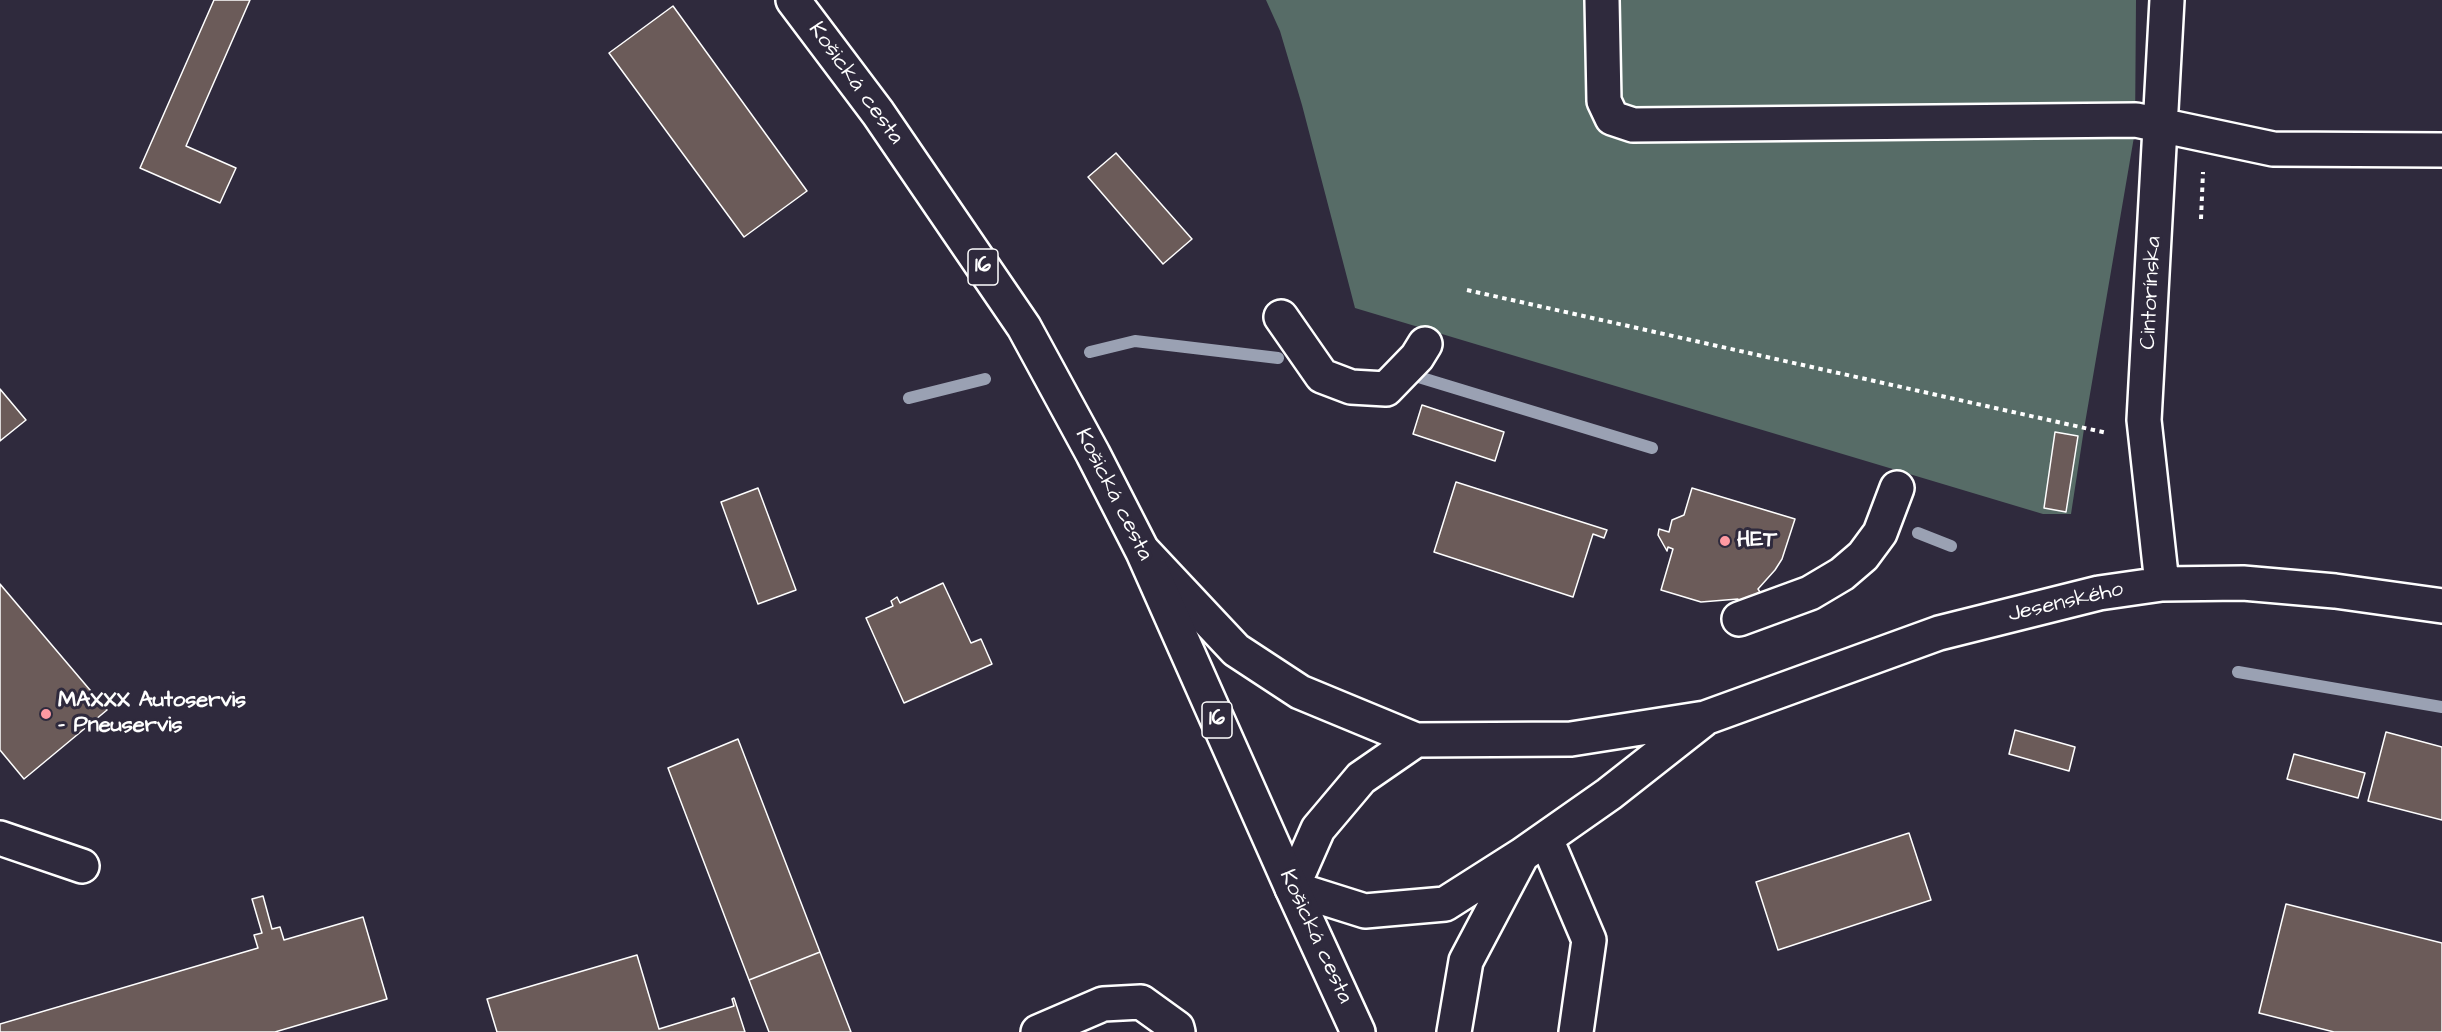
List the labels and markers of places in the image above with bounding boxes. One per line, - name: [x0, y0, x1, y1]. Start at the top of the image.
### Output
- place label: HET: [1737, 528, 1777, 554]
- marker: HET: [1718, 534, 1732, 548]
- place label: MAXXX Autoservis - Pneuservis: [58, 688, 246, 740]
- marker: MAXXX Autoservis - Pneuservis: [39, 707, 53, 721]

